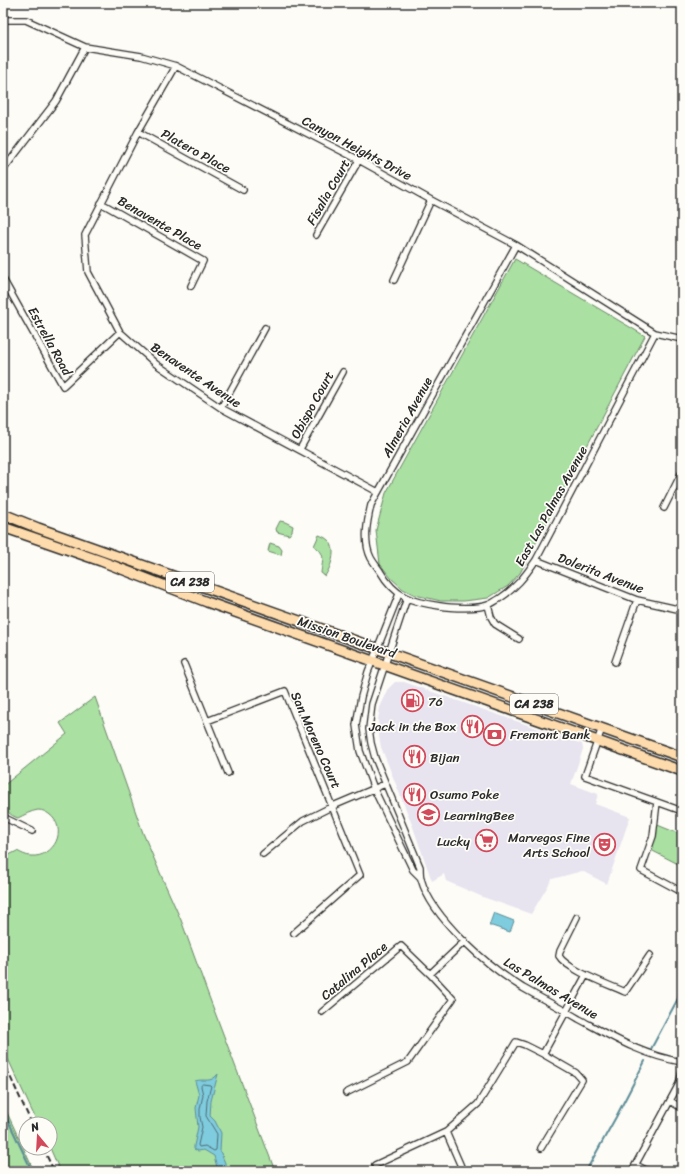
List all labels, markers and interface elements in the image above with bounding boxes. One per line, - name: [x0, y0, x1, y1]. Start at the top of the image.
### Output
- street label: Canyon Heights Drive: [298, 109, 416, 187]
- street label: Platero Place: [157, 122, 235, 180]
- street label: Fisalia Court: [300, 154, 356, 229]
- street label: Benavente Place: [113, 189, 207, 257]
- street label: Estrella Road: [22, 302, 79, 381]
- street label: Benavente Avenue: [146, 336, 246, 414]
- street label: Obispo Court: [284, 367, 340, 443]
- street label: Almeria Avenue: [375, 372, 439, 462]
- street label: East Las Palmas Avenue: [508, 441, 594, 571]
- street label: Dolerita Avenue: [555, 546, 648, 600]
- road number: CA 238: [166, 572, 214, 592]
- street label: Mission Boulevard: [295, 609, 401, 665]
- street label: San Moreno Court: [284, 688, 348, 793]
- fuel station icon: 76: [400, 688, 426, 714]
- place label: 76: [428, 690, 443, 713]
- road number: CA 238: [510, 694, 558, 714]
- restaurant icon: Jack in the Box: [459, 713, 485, 739]
- place label: Jack in the Box: [368, 715, 456, 738]
- bank icon: Fremont Bank: [481, 721, 507, 747]
- place label: Fremont Bank: [510, 723, 591, 746]
- restaurant icon: Bijan: [402, 744, 428, 770]
- place label: Bijan: [430, 746, 460, 769]
- restaurant icon: Osumo Poke: [401, 781, 427, 807]
- place label: Osumo Poke: [430, 783, 500, 806]
- school or university icon: LearningBee: [416, 802, 442, 828]
- place label: LearningBee: [444, 804, 515, 827]
- place label: Marvegos Fine Arts School: [508, 826, 590, 864]
- supermarket icon: Lucky: [473, 828, 499, 854]
- place label: Lucky: [437, 830, 470, 853]
- theatre icon: Marvegos Fine Arts School: [592, 831, 618, 857]
- street label: Catalina Place: [315, 936, 393, 1006]
- street label: Las Palmas Avenue: [499, 951, 603, 1025]
- north arrow: [18, 1116, 58, 1156]
- text: N: [28, 1117, 42, 1137]

